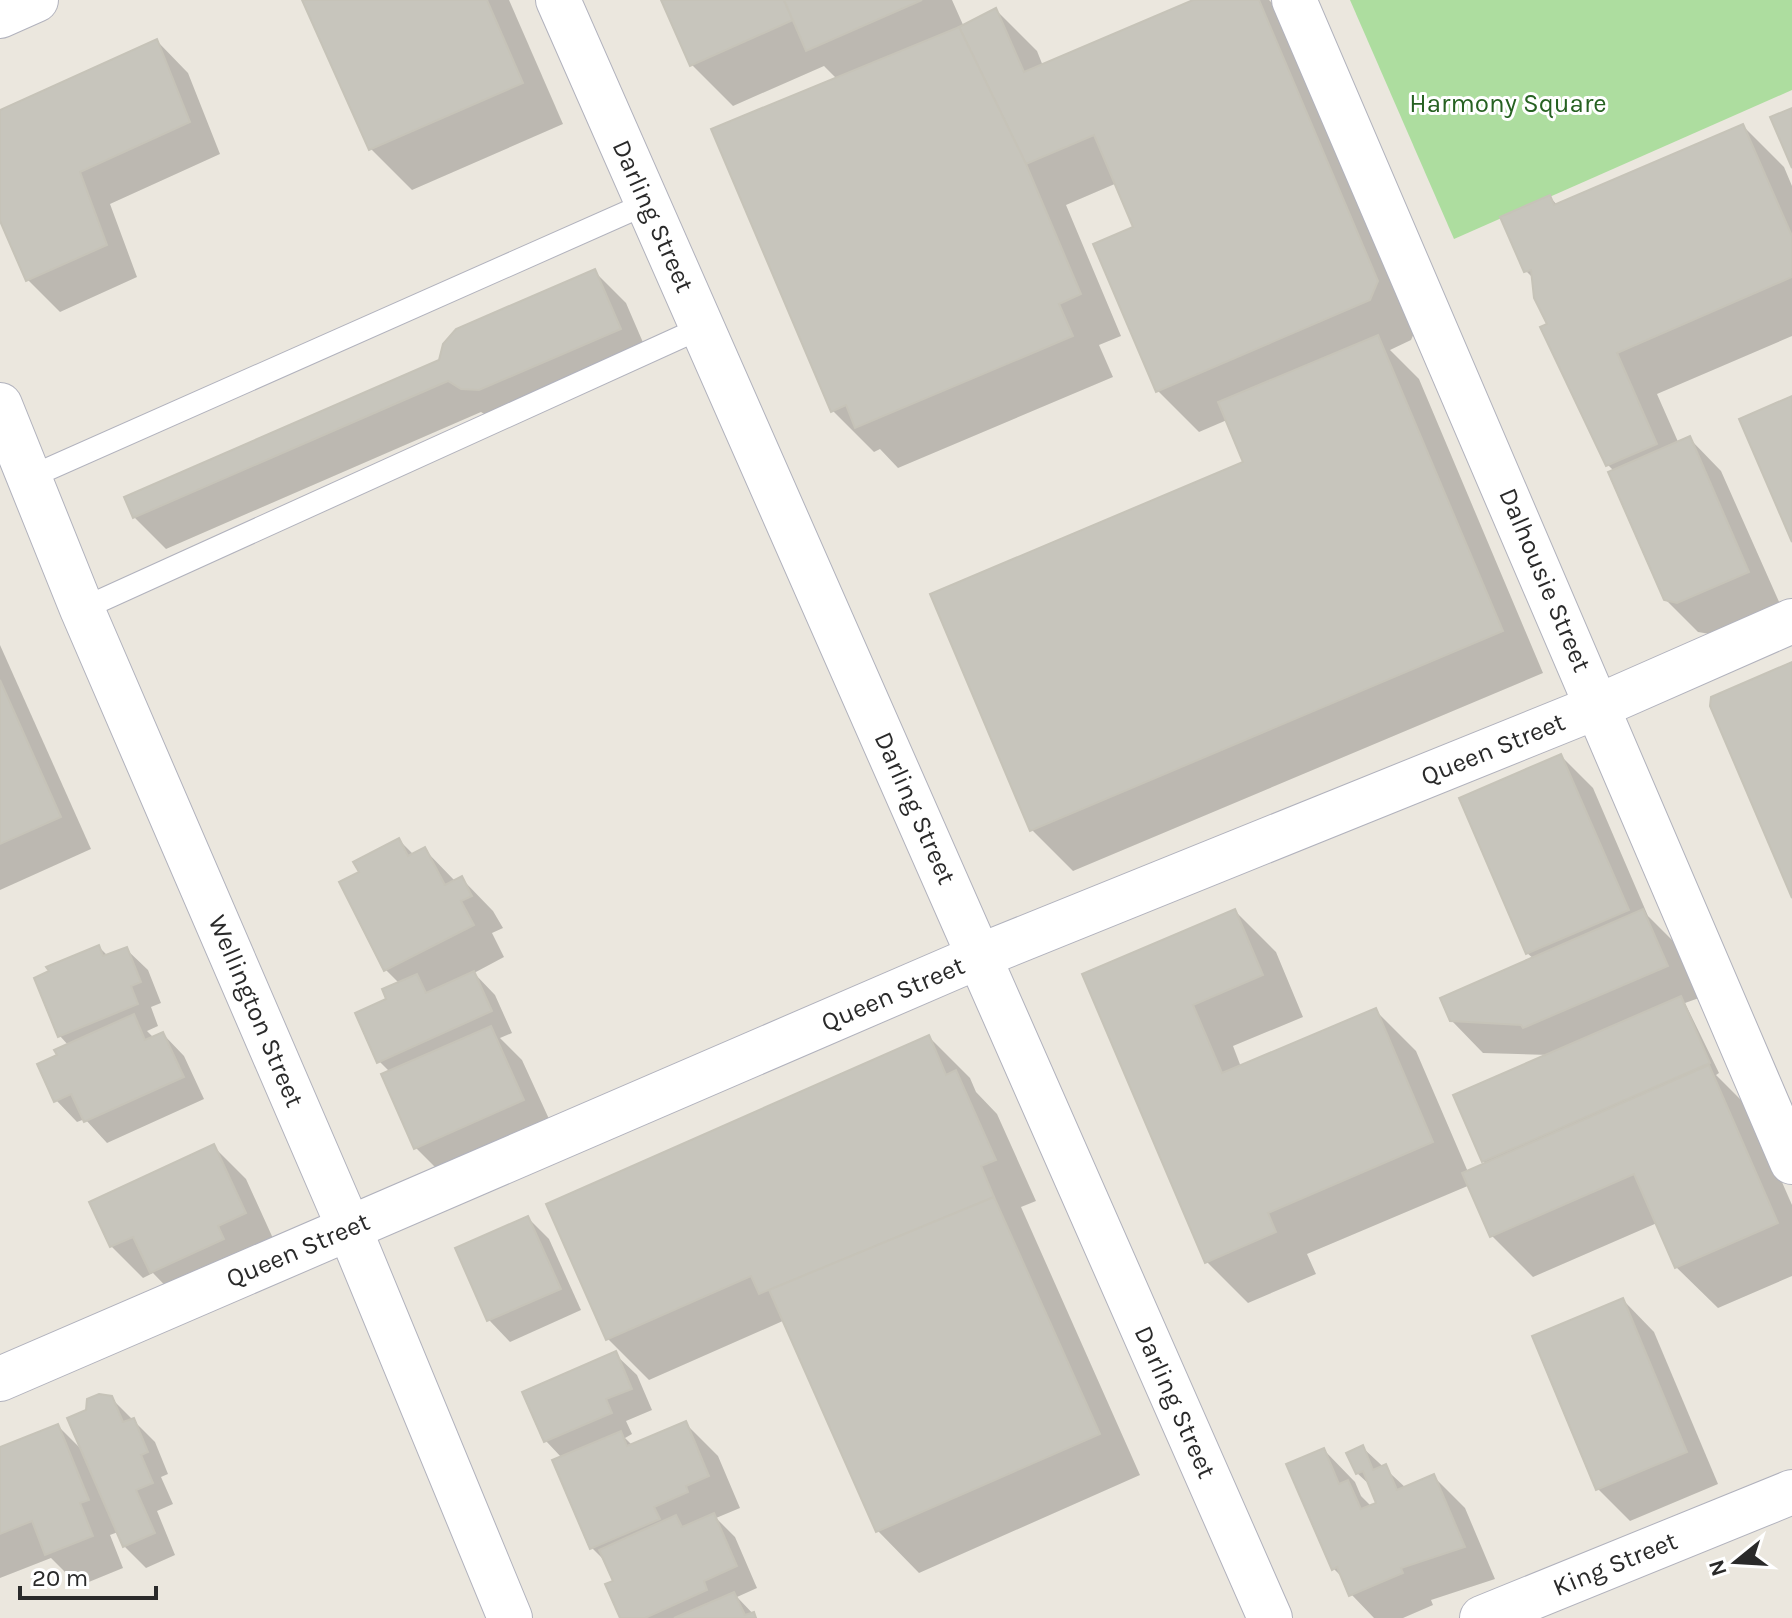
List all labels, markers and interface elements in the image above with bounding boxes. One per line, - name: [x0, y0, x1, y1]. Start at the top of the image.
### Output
- park label: Harmony Square: [1409, 88, 1607, 119]
- street label: Darling Street: [606, 135, 701, 297]
- street label: Dalhousie Street: [1492, 483, 1598, 677]
- street label: Queen Street: [1416, 706, 1570, 792]
- street label: Darling Street: [868, 727, 963, 889]
- street label: Wellington Street: [202, 910, 311, 1112]
- street label: Queen Street: [817, 950, 970, 1038]
- street label: Queen Street: [222, 1206, 375, 1294]
- street label: Darling Street: [1128, 1321, 1223, 1483]
- north arrow: [1696, 1522, 1776, 1602]
- street label: King Street: [1548, 1525, 1682, 1603]
- scale bar: [20, 1550, 156, 1600]
- text: N: [1703, 1556, 1733, 1579]
- text: 20 m: [32, 1564, 88, 1592]

